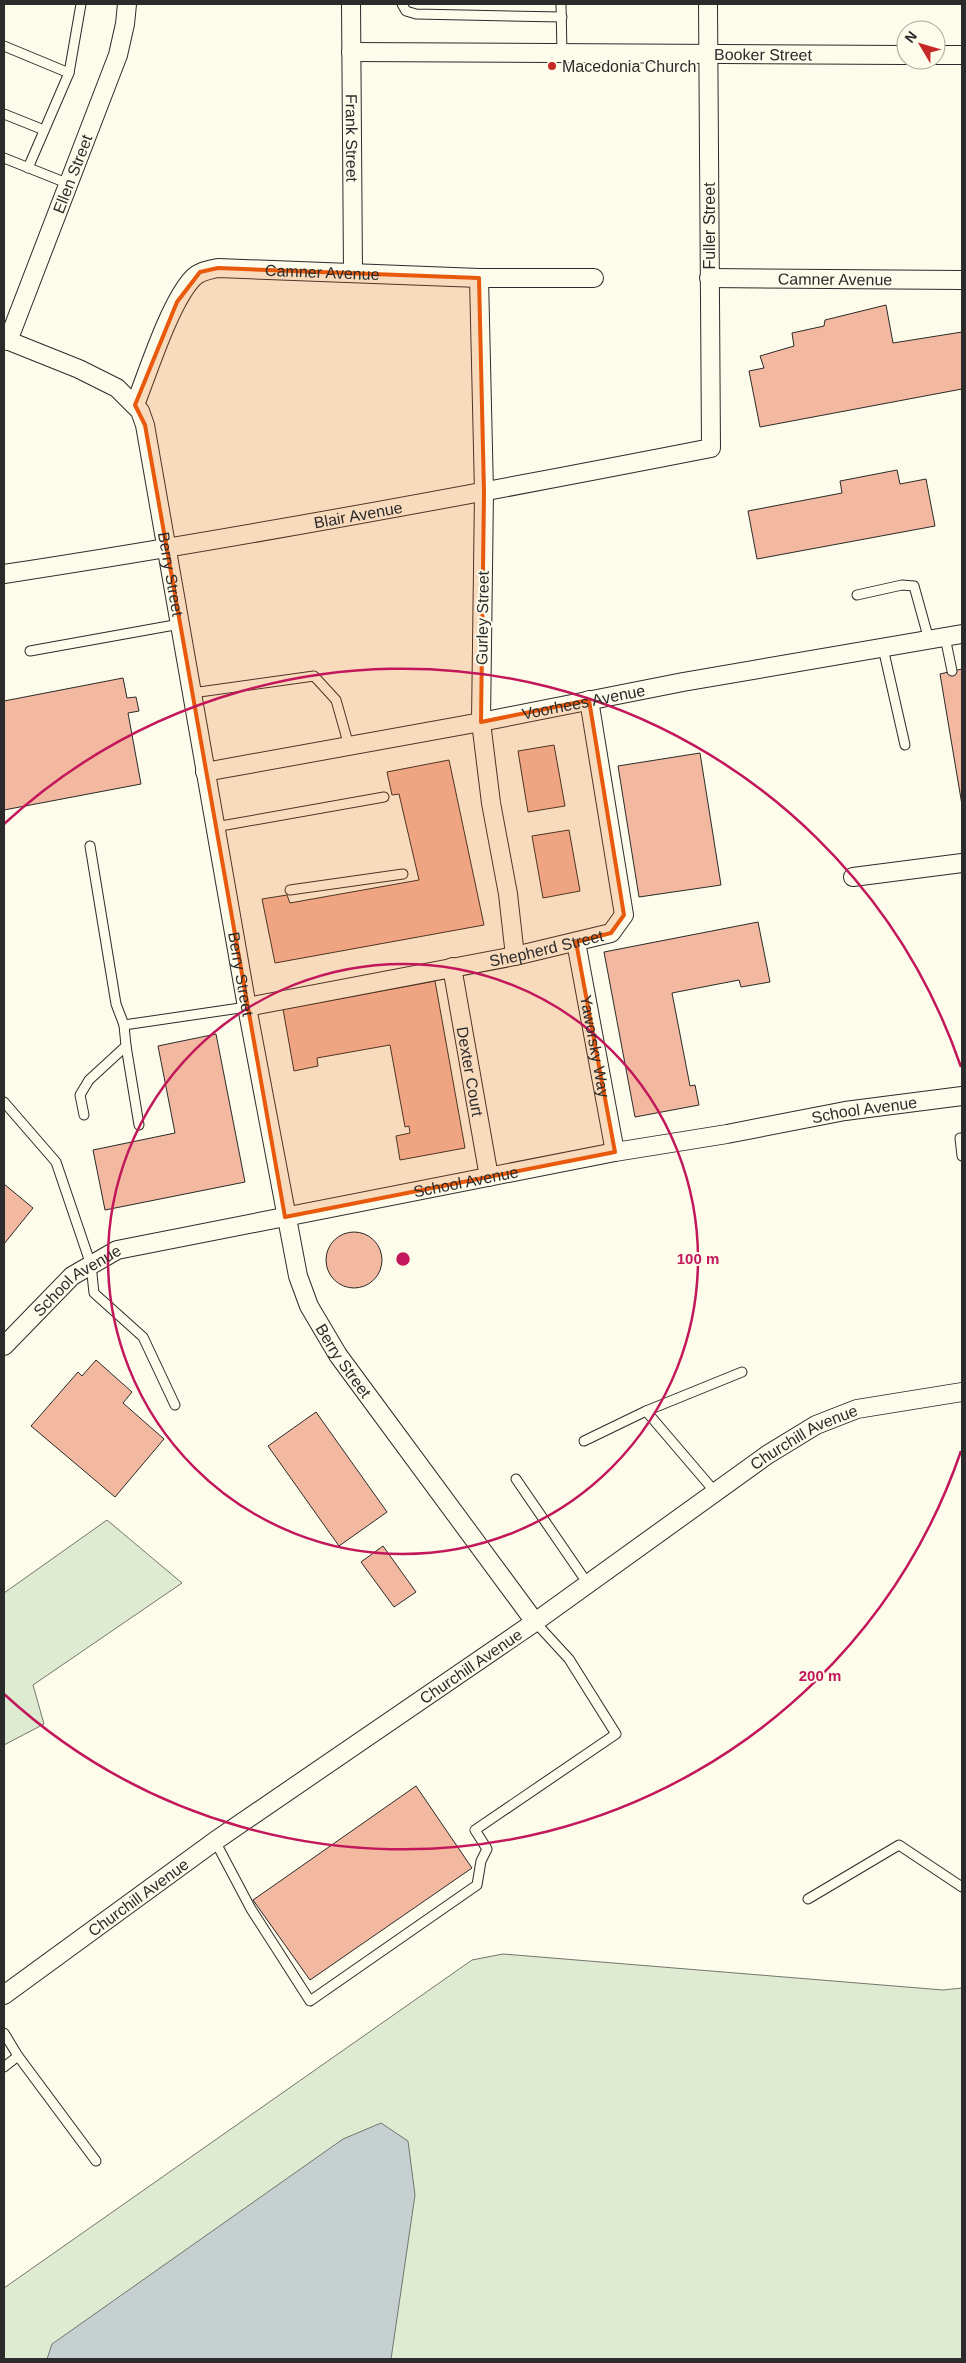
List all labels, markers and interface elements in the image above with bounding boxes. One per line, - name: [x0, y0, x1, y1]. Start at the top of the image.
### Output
- north arrow: [896, 20, 946, 70]
- text: N: [901, 28, 920, 46]
- street label: Booker Street: [714, 46, 813, 63]
- place label: Macedonia Church: [562, 58, 696, 75]
- marker: Macedonia Church: [546, 60, 558, 72]
- street label: Frank Street: [343, 94, 360, 183]
- street label: Ellen Street: [50, 132, 96, 216]
- street label: Fuller Street: [701, 182, 718, 270]
- street label: Camner Avenue: [265, 262, 380, 283]
- street label: Camner Avenue: [778, 271, 892, 288]
- street label: Blair Avenue: [313, 499, 404, 531]
- street label: Berry Street: [155, 531, 186, 618]
- street label: Gurley Street: [473, 570, 492, 665]
- street label: Voorhees Avenue: [521, 682, 647, 723]
- street label: Shepherd Street: [488, 927, 606, 970]
- street label: Berry Street: [225, 931, 257, 1018]
- street label: Yaworsky Way: [577, 994, 613, 1099]
- street label: Dexter Court: [454, 1025, 486, 1118]
- street label: School Avenue: [810, 1094, 918, 1126]
- street label: School Avenue: [412, 1163, 520, 1200]
- street label: School Avenue: [30, 1242, 124, 1319]
- centre of rings: [394, 1250, 412, 1268]
- text: 100 m: [677, 1250, 719, 1267]
- street label: Berry Street: [312, 1321, 375, 1401]
- street label: Churchill Avenue: [747, 1402, 860, 1473]
- street label: Churchill Avenue: [417, 1626, 525, 1707]
- text: 200 m: [799, 1667, 841, 1684]
- street label: Churchill Avenue: [85, 1855, 192, 1940]

